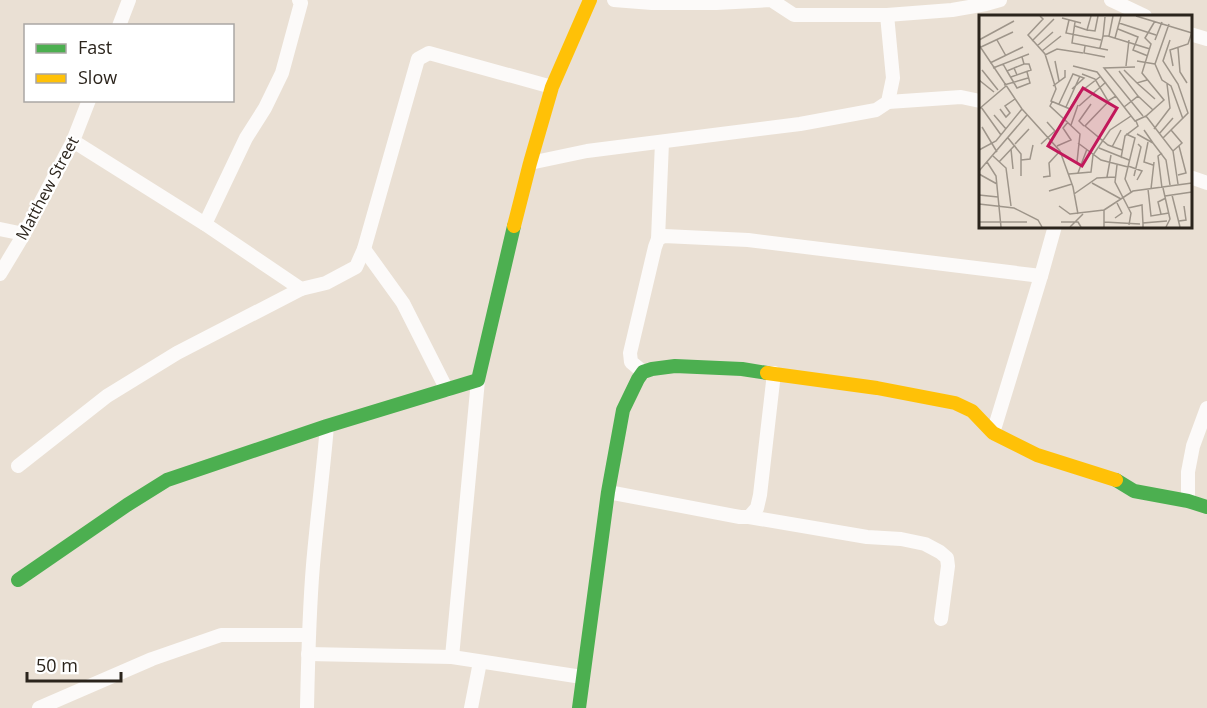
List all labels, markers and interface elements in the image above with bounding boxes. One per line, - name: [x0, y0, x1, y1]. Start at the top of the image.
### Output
- inset map: [979, 15, 1192, 228]
- legend: [24, 24, 234, 102]
- text: Fast: [78, 35, 112, 59]
- text: Slow: [78, 65, 117, 89]
- street label: Matthew Street: [10, 132, 84, 244]
- scale bar: [27, 645, 122, 683]
- text: 50 m: [36, 653, 78, 677]

